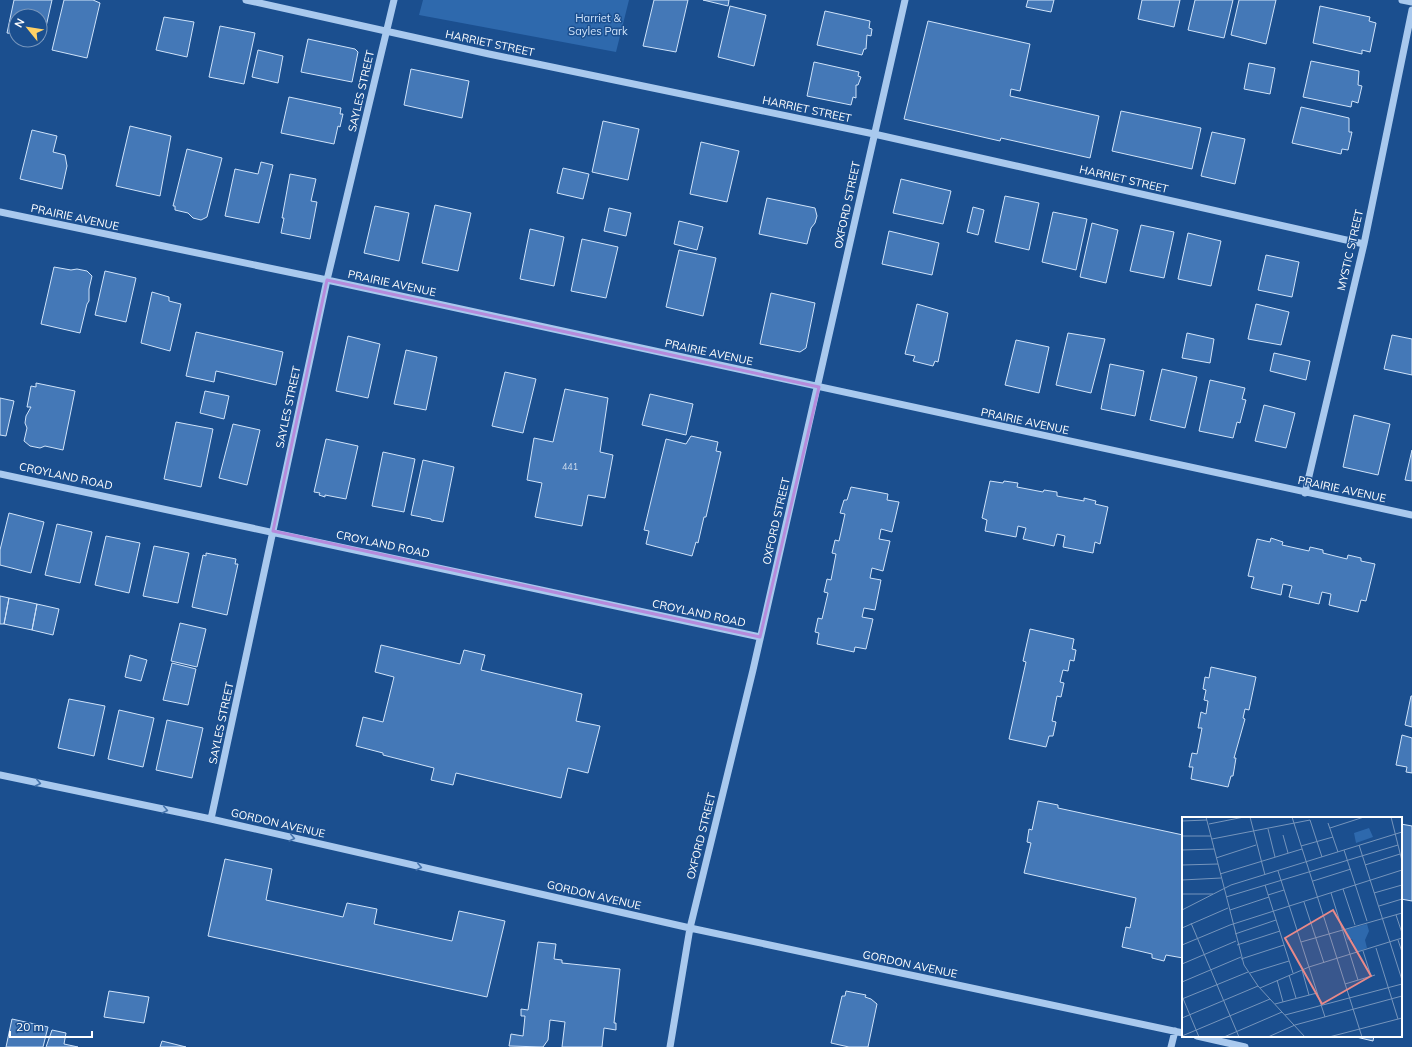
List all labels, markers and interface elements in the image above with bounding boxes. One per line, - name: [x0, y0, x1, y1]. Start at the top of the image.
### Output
- north arrow: [8, 8, 48, 48]
- park label: Harriet & Sayles Park: [568, 11, 628, 38]
- text: N: [11, 16, 27, 30]
- street label: HARRIET STREET: [444, 27, 536, 59]
- street label: SAYLES STREET: [345, 48, 377, 133]
- street label: HARRIET STREET: [761, 93, 853, 125]
- street label: OXFORD STREET: [831, 160, 863, 250]
- street label: HARRIET STREET: [1078, 162, 1170, 196]
- street label: PRAIRIE AVENUE: [30, 201, 120, 233]
- street label: MYSTIC STREET: [1334, 208, 1366, 292]
- street label: PRAIRIE AVENUE: [347, 267, 437, 299]
- street label: PRAIRIE AVENUE: [664, 336, 754, 368]
- street label: SAYLES STREET: [272, 364, 304, 449]
- street label: PRAIRIE AVENUE: [980, 405, 1070, 437]
- street label: CROYLAND ROAD: [18, 459, 114, 493]
- house number: 441: [562, 461, 578, 472]
- street label: PRAIRIE AVENUE: [1297, 473, 1387, 505]
- street label: OXFORD STREET: [759, 476, 793, 566]
- street label: CROYLAND ROAD: [335, 527, 431, 561]
- street label: CROYLAND ROAD: [651, 596, 747, 630]
- street label: SAYLES STREET: [205, 680, 237, 765]
- one-way arrow: [35, 778, 41, 786]
- street label: OXFORD STREET: [683, 791, 719, 881]
- one-way arrow: [162, 805, 169, 813]
- street label: GORDON AVENUE: [230, 805, 326, 841]
- inset map: [1182, 817, 1402, 1037]
- one-way arrow: [289, 833, 295, 841]
- one-way arrow: [416, 862, 422, 870]
- street label: GORDON AVENUE: [546, 877, 642, 913]
- street label: GORDON AVENUE: [861, 947, 959, 981]
- scale bar: [10, 1013, 92, 1039]
- text: 20 m: [16, 1019, 44, 1034]

